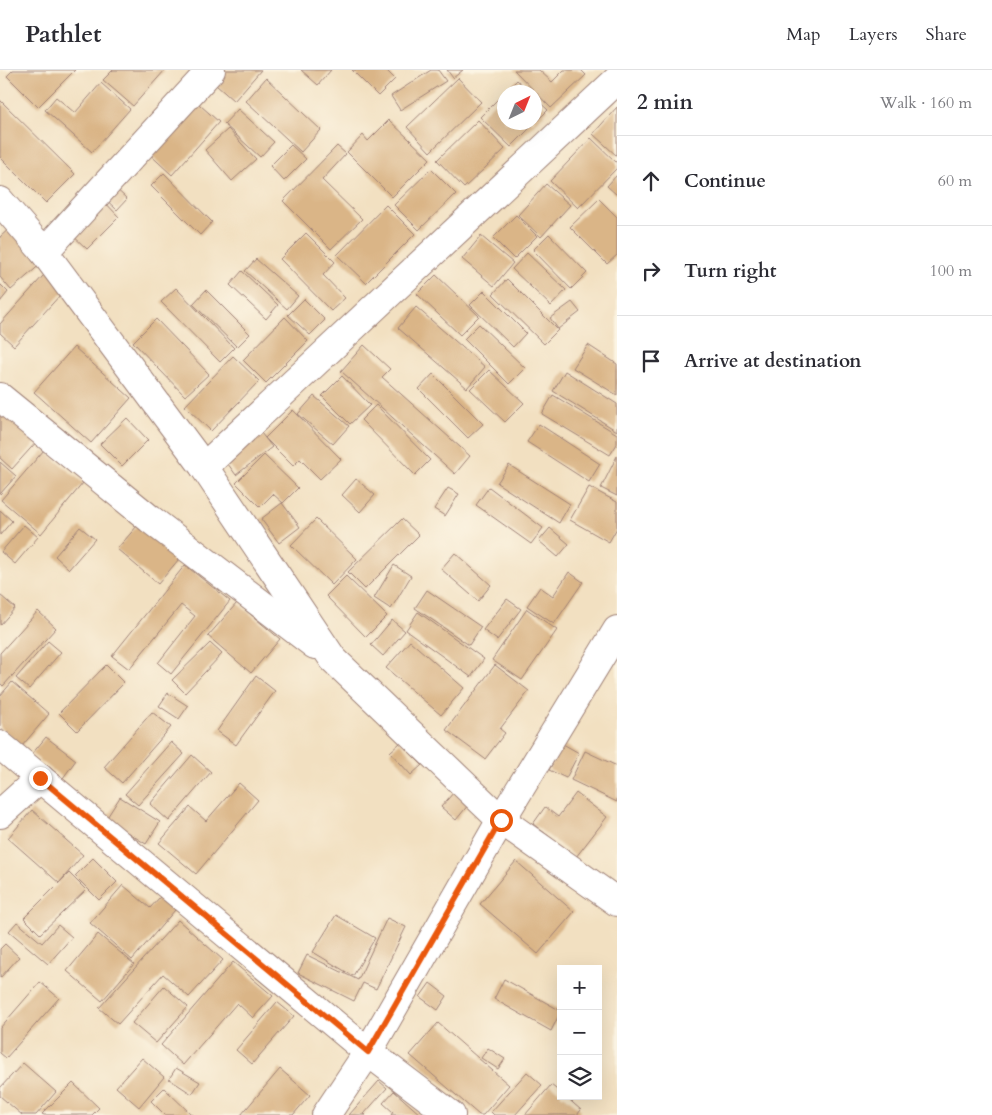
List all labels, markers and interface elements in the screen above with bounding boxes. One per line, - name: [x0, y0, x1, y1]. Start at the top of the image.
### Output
- text: Pathlet: [25, 18, 102, 51]
- text: Map: [786, 22, 821, 47]
- text: Layers: [849, 22, 898, 47]
- text: Share: [926, 22, 967, 47]
- north arrow: [497, 85, 542, 130]
- text: 2 min: [637, 88, 693, 117]
- text: Walk · 160 m: [880, 92, 972, 114]
- icon: ahead: [637, 167, 665, 195]
- text: Continue: [684, 168, 766, 194]
- text: 60 m: [938, 170, 972, 192]
- icon: right: [637, 257, 665, 285]
- text: Turn right: [684, 258, 776, 284]
- text: 100 m: [930, 260, 972, 282]
- icon: arrive: [637, 347, 665, 375]
- text: Arrive at destination: [684, 348, 861, 374]
- route end: [29, 767, 52, 790]
- route start: [490, 809, 513, 832]
- map controls: [557, 965, 602, 1100]
- button: +: [557, 965, 602, 1010]
- button: −: [557, 1010, 602, 1055]
- button: layers: [557, 1055, 602, 1100]

